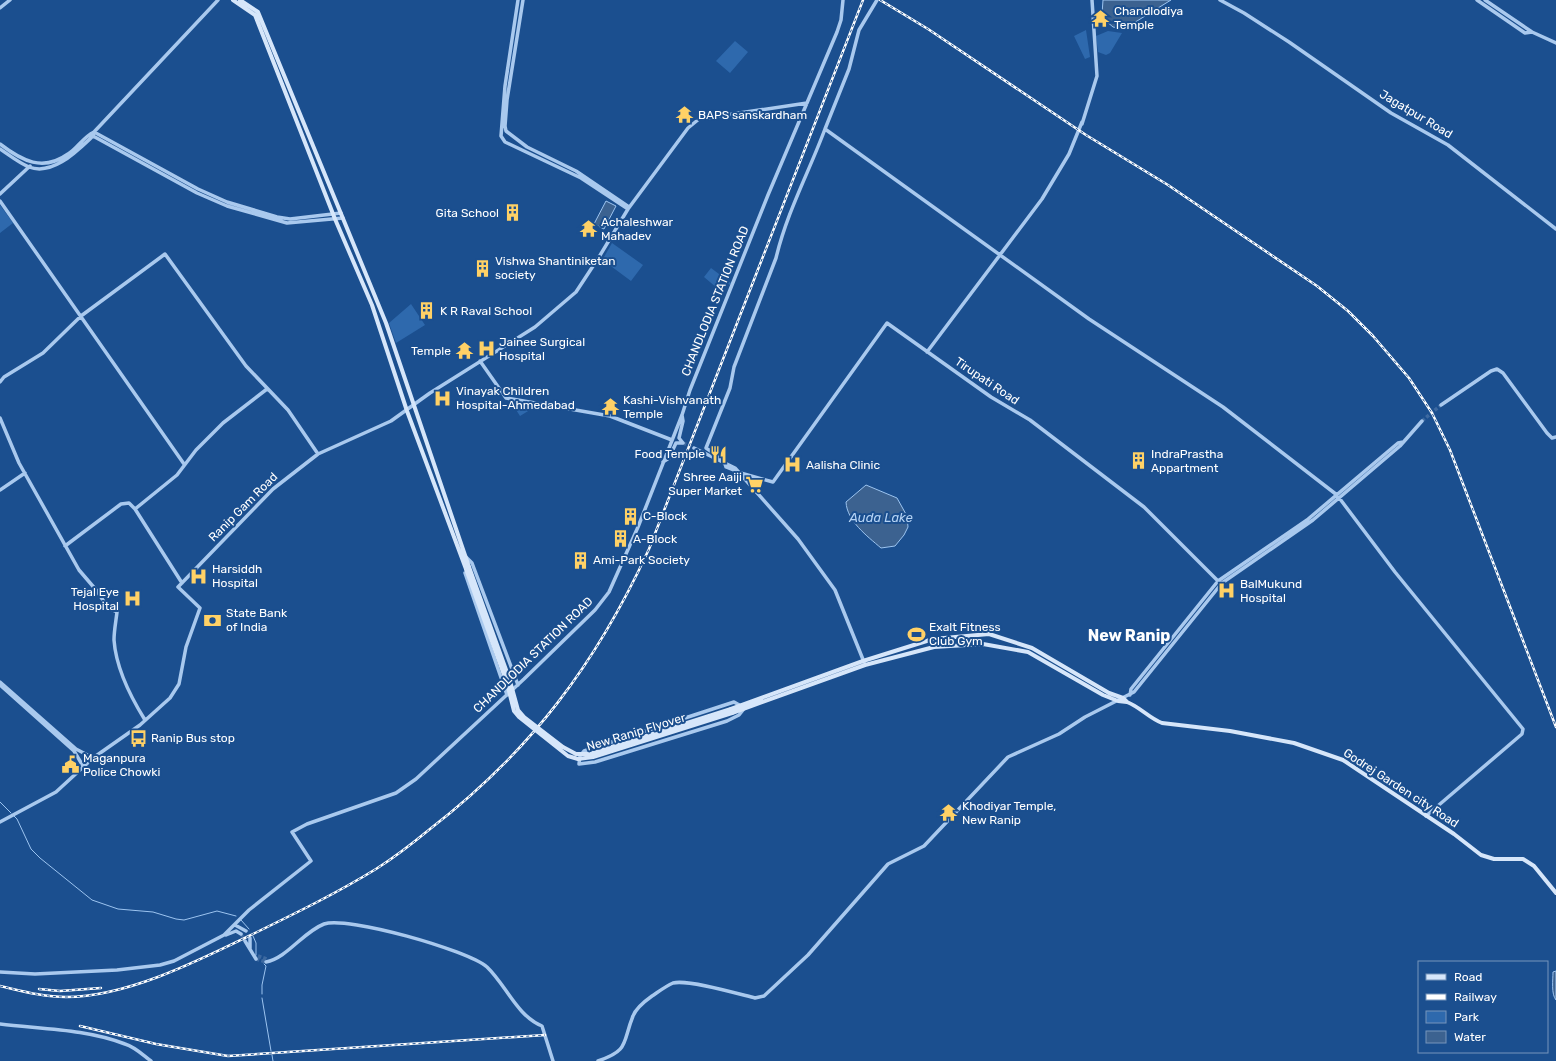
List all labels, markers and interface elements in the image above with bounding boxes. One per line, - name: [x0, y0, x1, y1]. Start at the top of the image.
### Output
- place label: Chandlodiya Temple: [1114, 4, 1183, 32]
- temple icon: Chandlodiya Temple: [1091, 8, 1111, 28]
- street label: Jagatpur Road: [1377, 87, 1455, 141]
- temple icon: BAPS sanskardham: [675, 105, 695, 125]
- place label: BAPS sanskardham: [698, 108, 807, 122]
- building icon: Gita School: [502, 203, 522, 223]
- place label: Gita School: [436, 206, 499, 220]
- place label: Achaleshwar Mahadev: [601, 215, 674, 243]
- temple icon: Achaleshwar Mahadev: [578, 219, 598, 239]
- street label: CHANDLODIA STATION ROAD: [678, 224, 752, 378]
- place label: Vishwa Shantiniketan society: [495, 254, 616, 282]
- building icon: Vishwa Shantiniketan society: [472, 258, 492, 278]
- building icon: K R Raval School: [417, 301, 437, 321]
- place label: K R Raval School: [440, 304, 532, 318]
- place label: Jainee Surgical Hospital: [499, 335, 585, 363]
- hospital icon: Jainee Surgical Hospital: [476, 339, 496, 359]
- temple icon: Temple: [454, 341, 474, 361]
- place label: Temple: [411, 344, 451, 358]
- street label: Tirupati Road: [952, 354, 1022, 408]
- place label: Vinayak Children Hospital-Ahmedabad: [456, 384, 575, 412]
- hospital icon: Vinayak Children Hospital-Ahmedabad: [433, 388, 453, 408]
- place label: Kashi-Vishvanath Temple: [623, 393, 721, 421]
- temple icon: Kashi-Vishvanath Temple: [600, 397, 620, 417]
- restaurant icon: Food Temple: [708, 444, 728, 464]
- place label: Food Temple: [635, 447, 705, 461]
- place label: IndraPrastha Appartment: [1151, 447, 1223, 475]
- building icon: IndraPrastha Appartment: [1128, 451, 1148, 471]
- hospital icon: Aalisha Clinic: [783, 455, 803, 475]
- place label: Aalisha Clinic: [806, 458, 880, 472]
- street label: Ranip Gam Road: [206, 470, 280, 544]
- place label: Shree Aaiji Super Market: [668, 470, 742, 498]
- supermarket icon: Shree Aaiji Super Market: [745, 474, 765, 494]
- building icon: C-Block: [620, 506, 640, 526]
- place label: C-Block: [643, 509, 688, 523]
- water label: Auda Lake: [848, 510, 913, 525]
- building icon: A-Block: [610, 529, 630, 549]
- place label: A-Block: [633, 532, 678, 546]
- building icon: Ami-Park Society: [570, 550, 590, 570]
- place label: Ami-Park Society: [593, 553, 690, 567]
- place label: Harsiddh Hospital: [212, 562, 262, 590]
- hospital icon: Harsiddh Hospital: [189, 566, 209, 586]
- place label: BalMukund Hospital: [1240, 577, 1302, 605]
- hospital icon: BalMukund Hospital: [1217, 581, 1237, 601]
- place label: Tejal Eye Hospital: [71, 585, 119, 613]
- hospital icon: Tejal Eye Hospital: [122, 589, 142, 609]
- street label: CHANDLODIA STATION ROAD: [470, 594, 596, 716]
- place label: State Bank of India: [226, 606, 288, 634]
- bank icon: State Bank of India: [203, 610, 223, 630]
- place label: Exalt Fitness Club Gym: [929, 620, 1001, 648]
- sports icon: Exalt Fitness Club Gym: [906, 624, 926, 644]
- district label: New Ranip: [1088, 626, 1170, 645]
- street label: New Ranip Flyover: [585, 710, 688, 754]
- bus stop icon: Ranip Bus stop: [128, 728, 148, 748]
- place label: Ranip Bus stop: [151, 731, 235, 745]
- street label: Godrej Garden city Road: [1341, 745, 1461, 831]
- place label: Maganpura Police Chowki: [83, 751, 160, 779]
- public building icon: Maganpura Police Chowki: [60, 755, 80, 775]
- place label: Khodiyar Temple, New Ranip: [962, 799, 1056, 827]
- temple icon: Khodiyar Temple, New Ranip: [939, 803, 959, 823]
- legend: [1418, 961, 1548, 1053]
- text: Road: [1454, 970, 1482, 984]
- text: Railway: [1454, 990, 1497, 1004]
- text: Park: [1454, 1010, 1480, 1024]
- text: Water: [1454, 1030, 1486, 1044]

